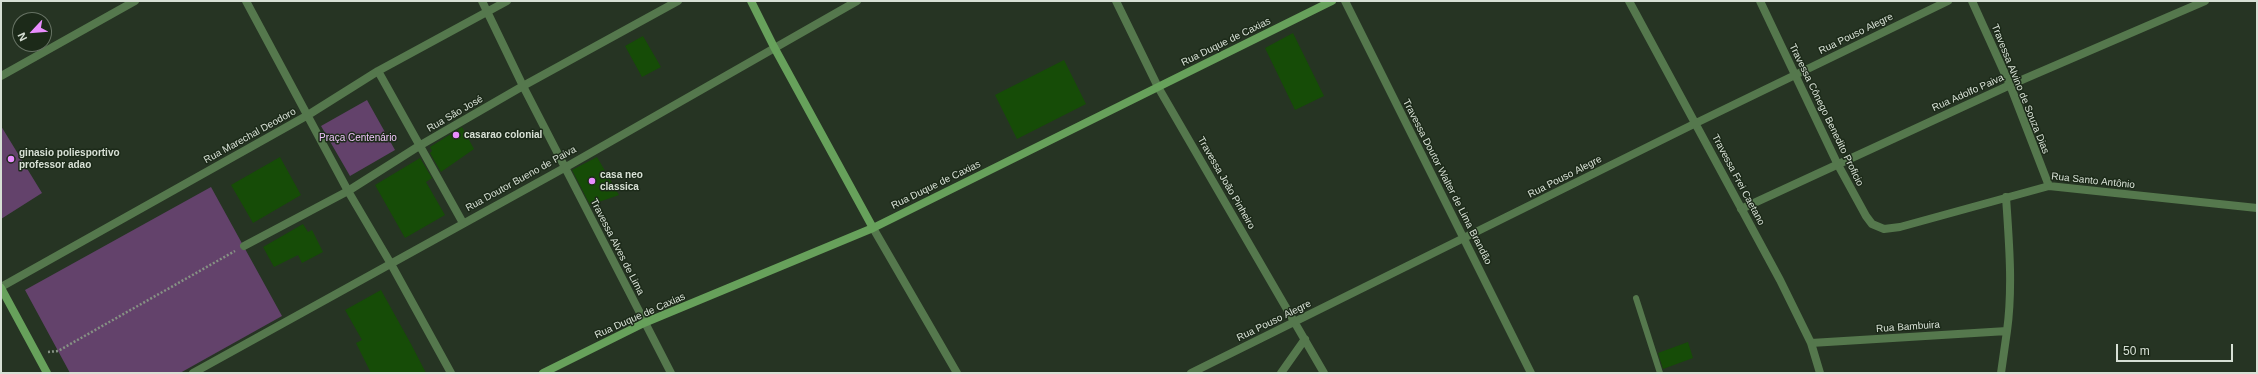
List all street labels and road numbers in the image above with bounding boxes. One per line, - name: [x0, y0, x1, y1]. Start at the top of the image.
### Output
- street label: Rua Pouso Alegre: [1817, 11, 1895, 57]
- street label: Rua Duque de Caxias: [1179, 15, 1273, 69]
- street label: Travessa Alvino de Souza Dias: [1988, 23, 2052, 155]
- street label: Travessa Cônego Benedito Proficio: [1786, 42, 1866, 188]
- street label: Rua Adolfo Paiva: [1930, 72, 2006, 114]
- street label: Rua São José: [425, 93, 485, 135]
- street label: Travessa Doutor Walter de Lima Brandão: [1400, 97, 1494, 267]
- street label: Rua Marechal Deodoro: [202, 106, 298, 166]
- street label: Travessa Frei Caetano: [1709, 132, 1767, 228]
- street label: Travessa João Pinheiro: [1195, 135, 1257, 231]
- street label: Rua Doutor Bueno de Paiva: [464, 144, 578, 214]
- street label: Rua Pouso Alegre: [1526, 153, 1604, 201]
- street label: Rua Duque de Caxias: [889, 158, 983, 212]
- street label: Rua Santo Antônio: [2051, 171, 2135, 191]
- street label: Travessa Alves de Lima: [588, 197, 646, 297]
- street label: Rua Duque de Caxias: [593, 291, 687, 341]
- street label: Rua Pouso Alegre: [1235, 298, 1313, 344]
- street label: Rua Bambuira: [1876, 319, 1940, 335]

